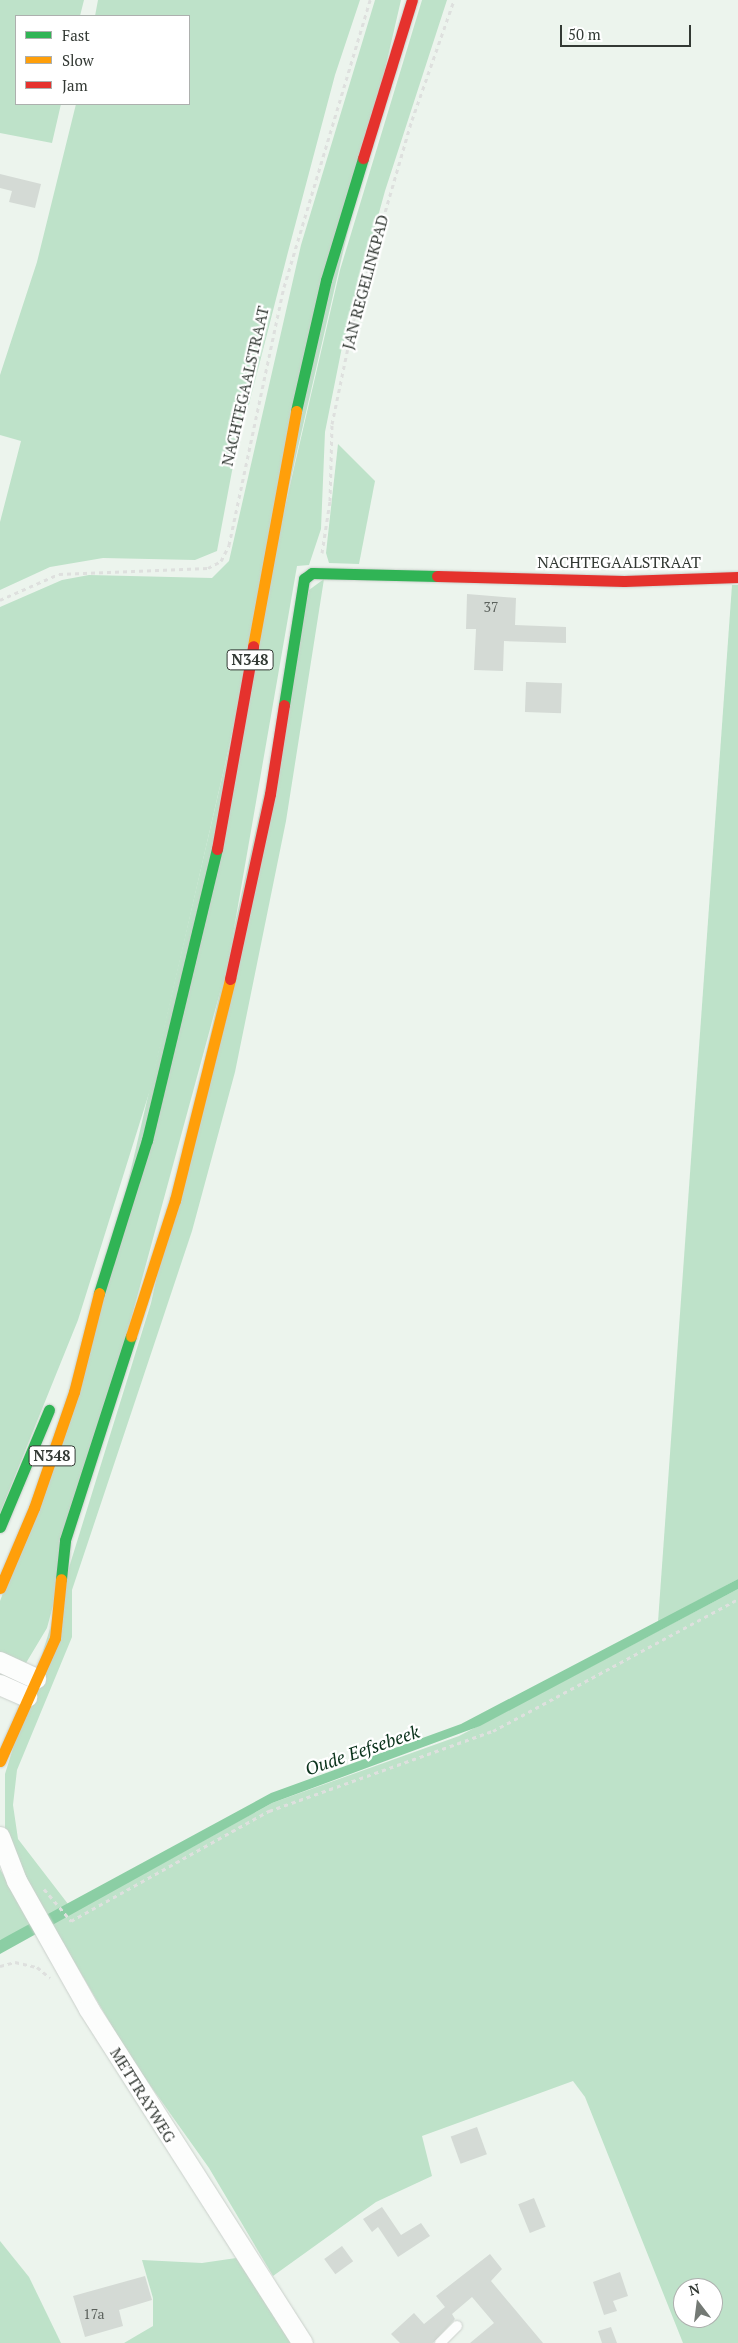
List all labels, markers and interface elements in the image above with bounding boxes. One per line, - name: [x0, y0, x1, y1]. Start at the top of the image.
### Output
- legend: [15, 15, 190, 105]
- scale bar: [563, 15, 694, 47]
- text: 50 m: [568, 24, 601, 44]
- text: Fast: [62, 25, 90, 45]
- text: Slow: [62, 50, 94, 70]
- text: Jam: [62, 75, 88, 95]
- street label: JAN REGELINKPAD: [338, 212, 392, 352]
- street label: NACHTEGAALSTRAAT: [217, 304, 273, 468]
- street label: NACHTEGAALSTRAAT: [537, 552, 701, 572]
- house number: 37: [484, 599, 498, 615]
- road number: N348: [226, 648, 274, 672]
- road number: N348: [28, 1444, 76, 1468]
- water label: Oude Eefsebeek: [302, 1720, 422, 1780]
- street label: METTRAYWEG: [106, 2044, 180, 2146]
- north arrow: [673, 2278, 723, 2328]
- text: N: [687, 2278, 702, 2300]
- house number: 17a: [83, 2306, 105, 2322]

